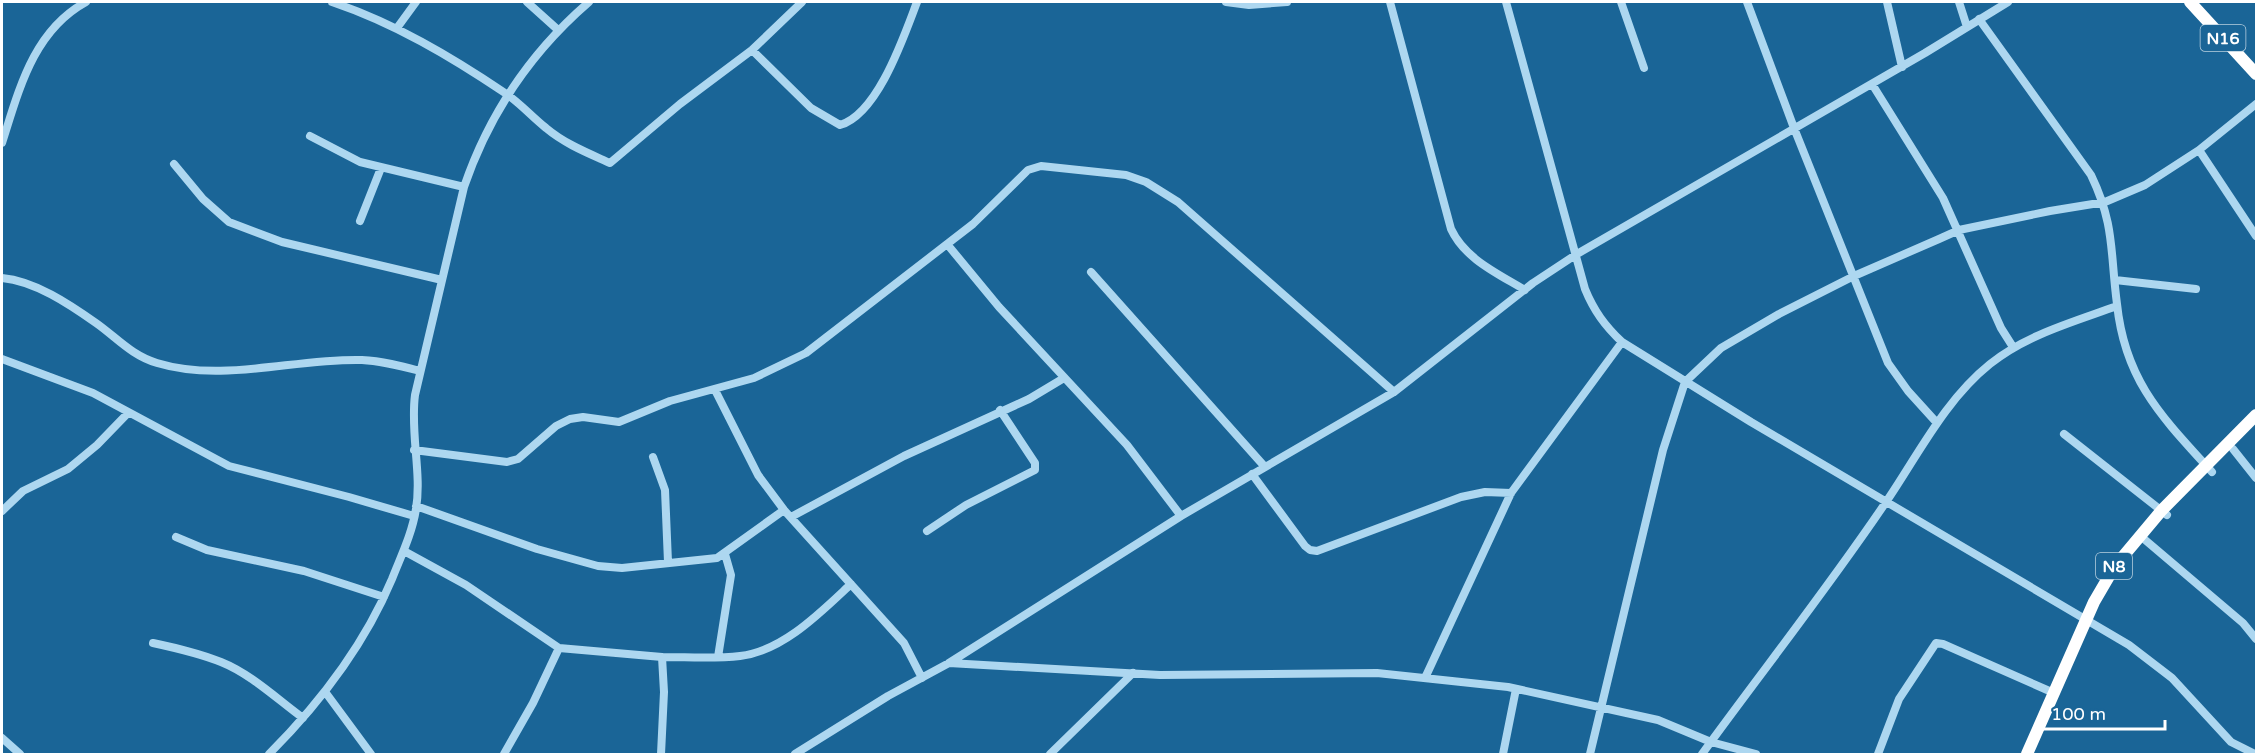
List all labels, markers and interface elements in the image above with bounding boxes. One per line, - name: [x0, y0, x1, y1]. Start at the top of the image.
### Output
- road number: N16: [2200, 25, 2246, 51]
- road number: N8: [2096, 553, 2132, 579]
- scale bar: [2042, 693, 2165, 731]
- text: 100 m: [2051, 703, 2106, 725]

